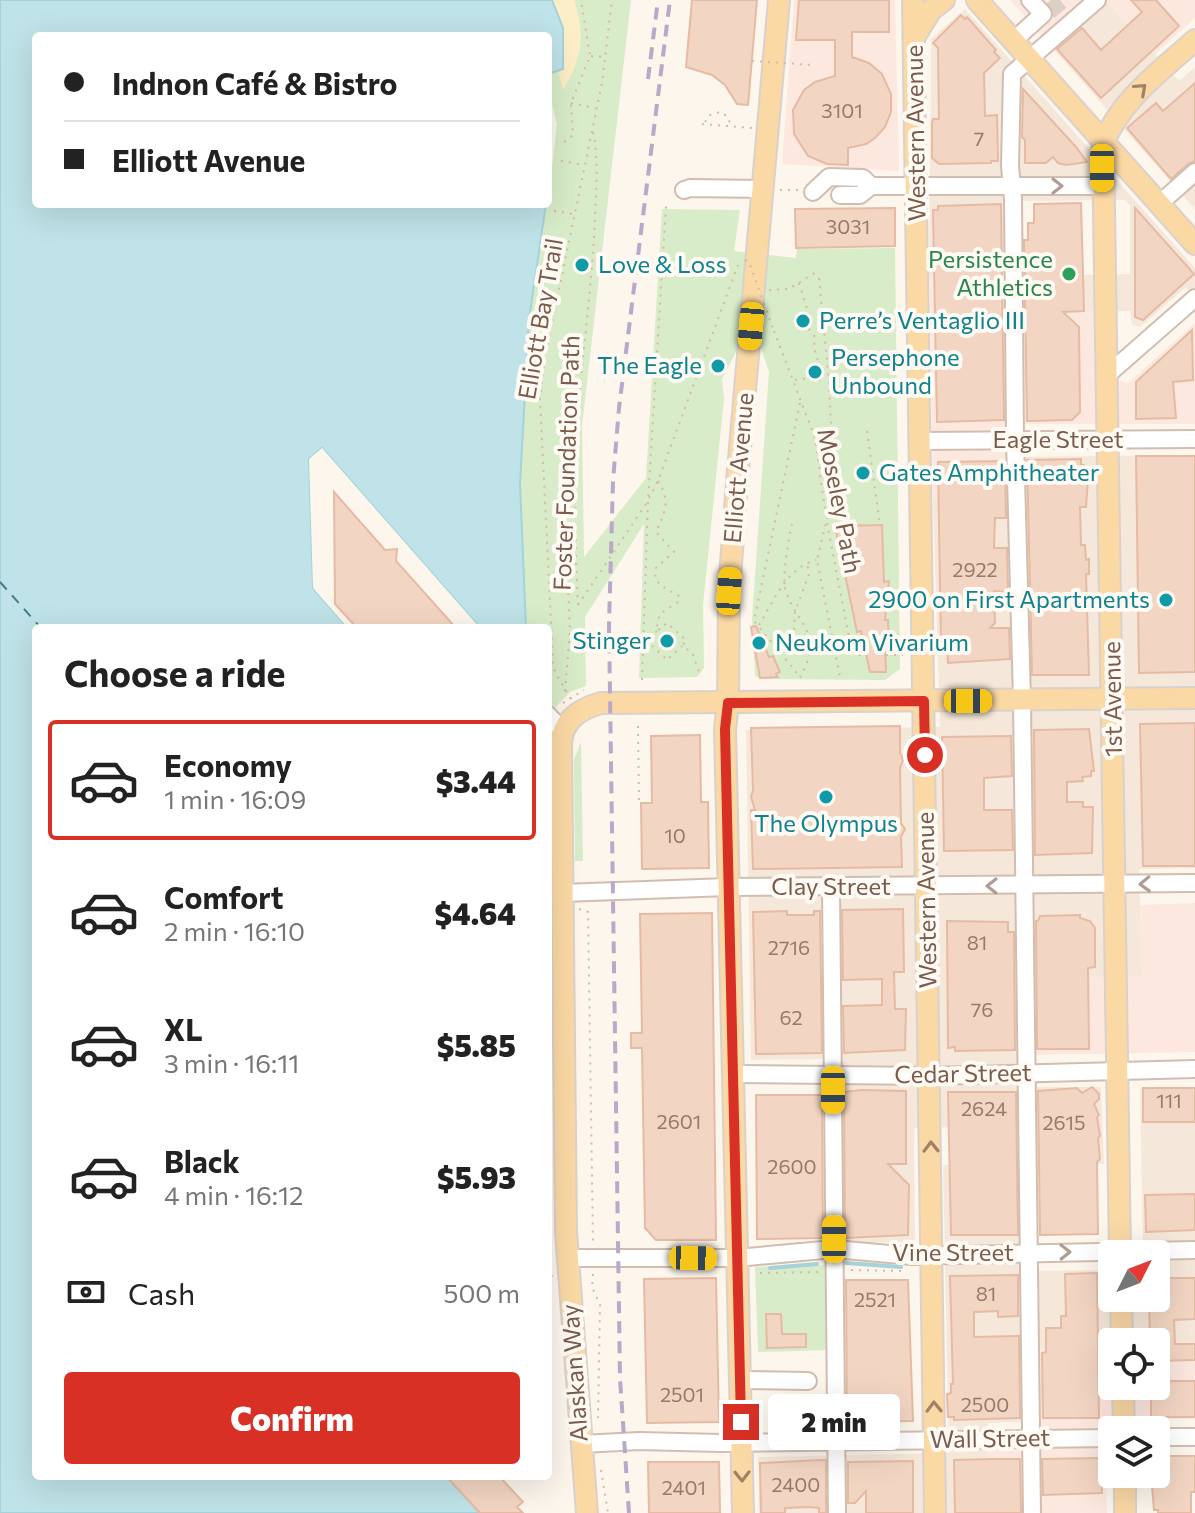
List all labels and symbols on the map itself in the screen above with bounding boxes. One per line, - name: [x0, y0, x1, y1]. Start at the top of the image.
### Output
- street label: Western Avenue: [898, 44, 931, 222]
- one-way arrow: [1131, 85, 1146, 99]
- house number: 3101: [821, 98, 863, 122]
- house number: 7: [974, 126, 984, 150]
- car: [1090, 144, 1114, 192]
- one-way arrow: [1051, 177, 1064, 195]
- house number: 3031: [826, 214, 870, 238]
- street label: Elliott Bay Trail: [511, 236, 568, 402]
- place label: Persistence Athletics: [928, 244, 1053, 301]
- place label: Love & Loss: [598, 249, 727, 278]
- marker: Love & Loss: [573, 256, 591, 274]
- marker: Persistence Athletics: [1060, 265, 1078, 283]
- car: [737, 301, 765, 351]
- place label: Perre’s Ventaglio III: [819, 305, 1025, 334]
- marker: Perre’s Ventaglio III: [794, 312, 812, 330]
- street label: Foster Foundation Path: [547, 335, 584, 591]
- place label: Persephone Unbound: [831, 342, 960, 399]
- place label: The Eagle: [597, 350, 702, 379]
- marker: The Eagle: [709, 357, 727, 375]
- marker: Persephone Unbound: [806, 363, 824, 381]
- street label: Elliott Avenue: [716, 391, 759, 544]
- street label: Eagle Street: [993, 424, 1124, 453]
- street label: Moseley Path: [812, 426, 869, 576]
- place label: Gates Amphitheater: [879, 457, 1100, 486]
- marker: Gates Amphitheater: [854, 464, 872, 482]
- house number: 2922: [952, 557, 998, 581]
- car: [715, 566, 743, 616]
- place label: 2900 on First Apartments: [868, 584, 1150, 613]
- marker: 2900 on First Apartments: [1157, 591, 1175, 609]
- place label: Stinger: [572, 625, 651, 654]
- place label: Neukom Vivarium: [775, 627, 969, 656]
- marker: Stinger: [658, 632, 676, 650]
- marker: Neukom Vivarium: [750, 634, 768, 652]
- street label: 1st Avenue: [1096, 641, 1127, 757]
- car: [944, 689, 992, 713]
- route start: [907, 737, 943, 773]
- marker: The Olympus: [817, 788, 835, 806]
- place label: The Olympus: [754, 808, 898, 837]
- street label: Western Avenue: [909, 811, 942, 989]
- house number: 10: [664, 823, 686, 847]
- street label: Clay Street: [771, 871, 891, 900]
- one-way arrow: [1138, 876, 1151, 893]
- one-way arrow: [985, 877, 998, 895]
- house number: 81: [967, 930, 987, 954]
- house number: 2716: [768, 935, 810, 959]
- house number: 76: [971, 997, 993, 1021]
- house number: 62: [779, 1005, 803, 1029]
- street label: Cedar Street: [894, 1057, 1032, 1088]
- car: [821, 1066, 845, 1114]
- house number: 111: [1156, 1088, 1182, 1112]
- house number: 2624: [961, 1096, 1007, 1120]
- house number: 2601: [657, 1109, 701, 1133]
- house number: 2615: [1042, 1110, 1086, 1134]
- one-way arrow: [922, 1140, 939, 1153]
- house number: 2600: [767, 1154, 817, 1178]
- car: [822, 1215, 846, 1263]
- street label: Vine Street: [892, 1237, 1014, 1266]
- north arrow: [1098, 1240, 1170, 1312]
- one-way arrow: [1059, 1244, 1072, 1261]
- car: [669, 1246, 717, 1270]
- house number: 81: [976, 1281, 996, 1305]
- house number: 2521: [854, 1287, 896, 1311]
- street label: Alaskan Way: [554, 1303, 593, 1443]
- house number: 2501: [660, 1382, 704, 1406]
- house number: 2500: [961, 1392, 1009, 1416]
- callout: 2 min: [769, 1394, 901, 1450]
- one-way arrow: [925, 1400, 943, 1413]
- route end: [723, 1404, 759, 1440]
- street label: Wall Street: [930, 1422, 1051, 1453]
- one-way arrow: [734, 1470, 751, 1483]
- house number: 2400: [772, 1472, 820, 1496]
- house number: 2401: [662, 1475, 706, 1499]

